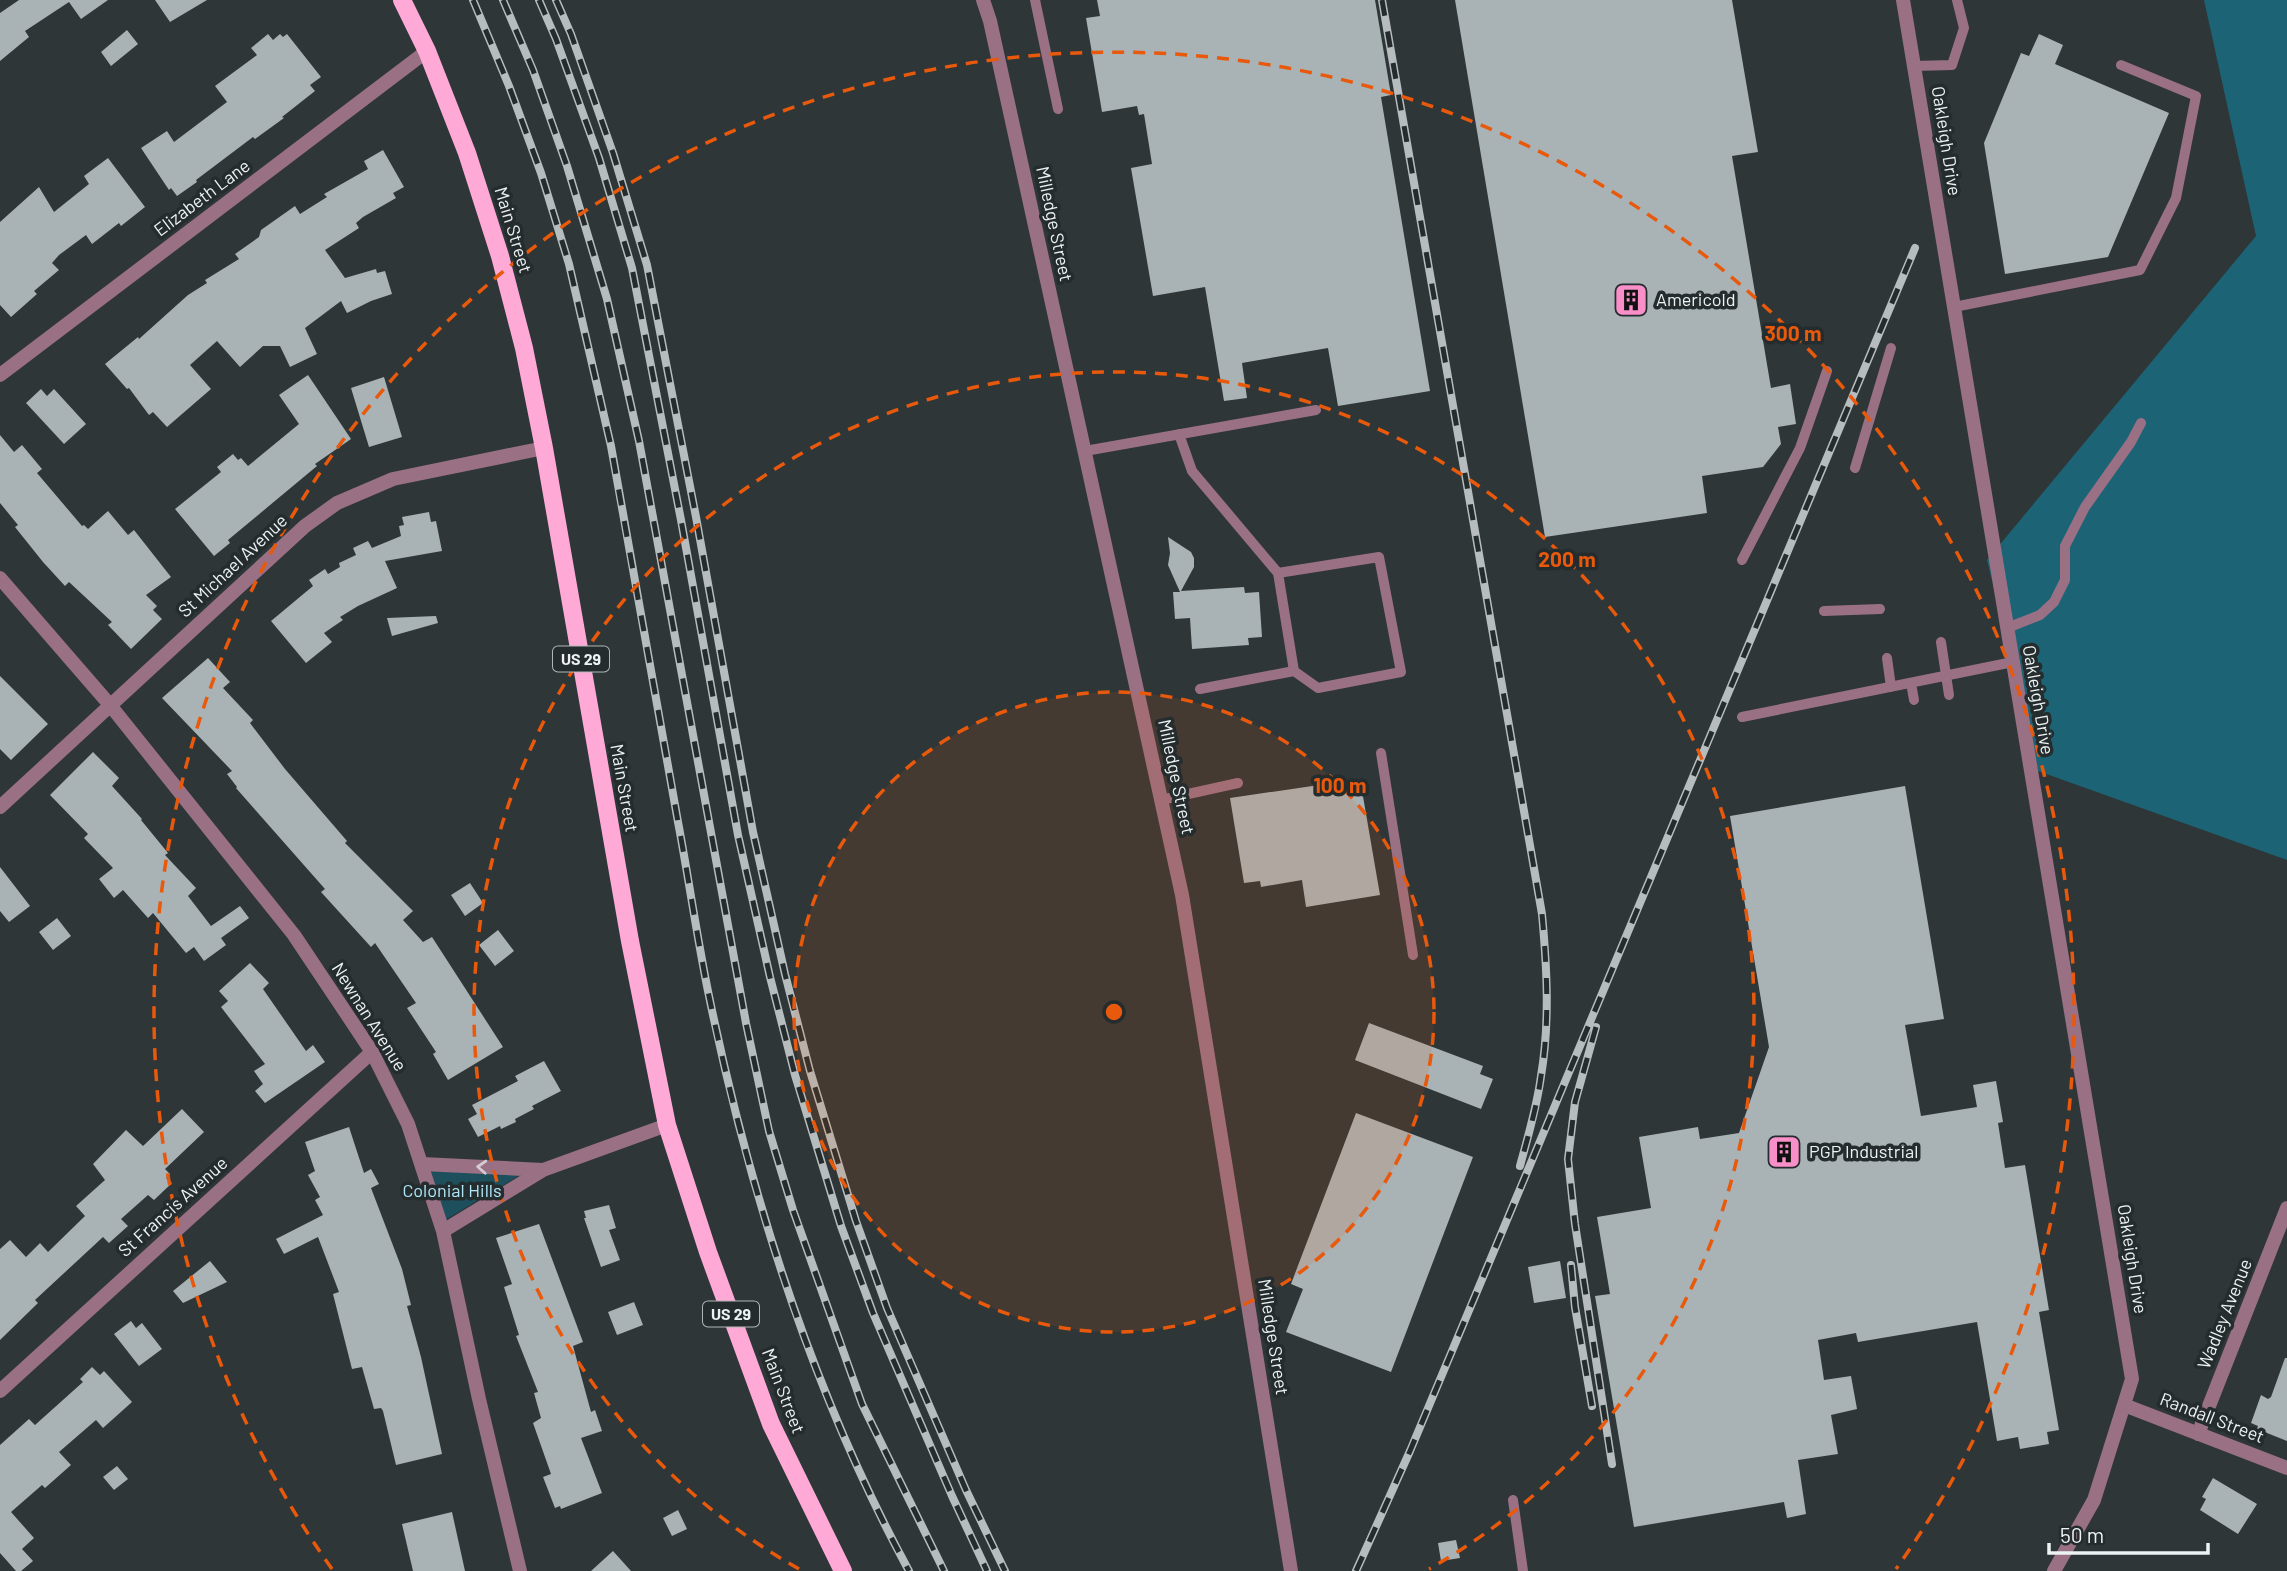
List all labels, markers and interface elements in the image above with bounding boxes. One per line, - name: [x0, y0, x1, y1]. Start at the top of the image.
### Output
- street label: Oakleigh Drive: [1927, 84, 1967, 197]
- street label: Elizabeth Lane: [149, 154, 254, 240]
- street label: Milledge Street: [1032, 164, 1078, 283]
- street label: Main Street: [490, 184, 538, 276]
- building icon: Americold: [1612, 281, 1650, 319]
- place label: Americold: [1656, 288, 1736, 310]
- text: 300 m: [1764, 320, 1822, 345]
- street label: St Michael Avenue: [173, 509, 291, 621]
- text: 200 m: [1538, 546, 1596, 571]
- street label: Oakleigh Drive: [2019, 643, 2059, 756]
- road number: US 29: [553, 646, 609, 672]
- street label: Milledge Street: [1154, 717, 1200, 836]
- street label: Main Street: [606, 742, 644, 834]
- text: 100 m: [1313, 772, 1367, 797]
- street label: Newnan Avenue: [328, 958, 412, 1075]
- centre of rings: [1102, 1000, 1126, 1024]
- building icon: PGP Industrial: [1765, 1133, 1803, 1171]
- place label: PGP Industrial: [1809, 1140, 1918, 1162]
- street label: St Francis Avenue: [113, 1151, 231, 1261]
- one-way arrow: [476, 1159, 487, 1174]
- park label: Colonial Hills: [402, 1179, 502, 1201]
- street label: Oakleigh Drive: [2113, 1202, 2153, 1315]
- street label: Wadley Avenue: [2192, 1255, 2256, 1372]
- street label: Milledge Street: [1254, 1277, 1294, 1396]
- road number: US 29: [703, 1302, 759, 1326]
- street label: Main Street: [758, 1345, 810, 1436]
- street label: Randall Street: [2157, 1387, 2268, 1447]
- scale bar: [2049, 1512, 2208, 1556]
- text: 50 m: [2060, 1522, 2104, 1547]

